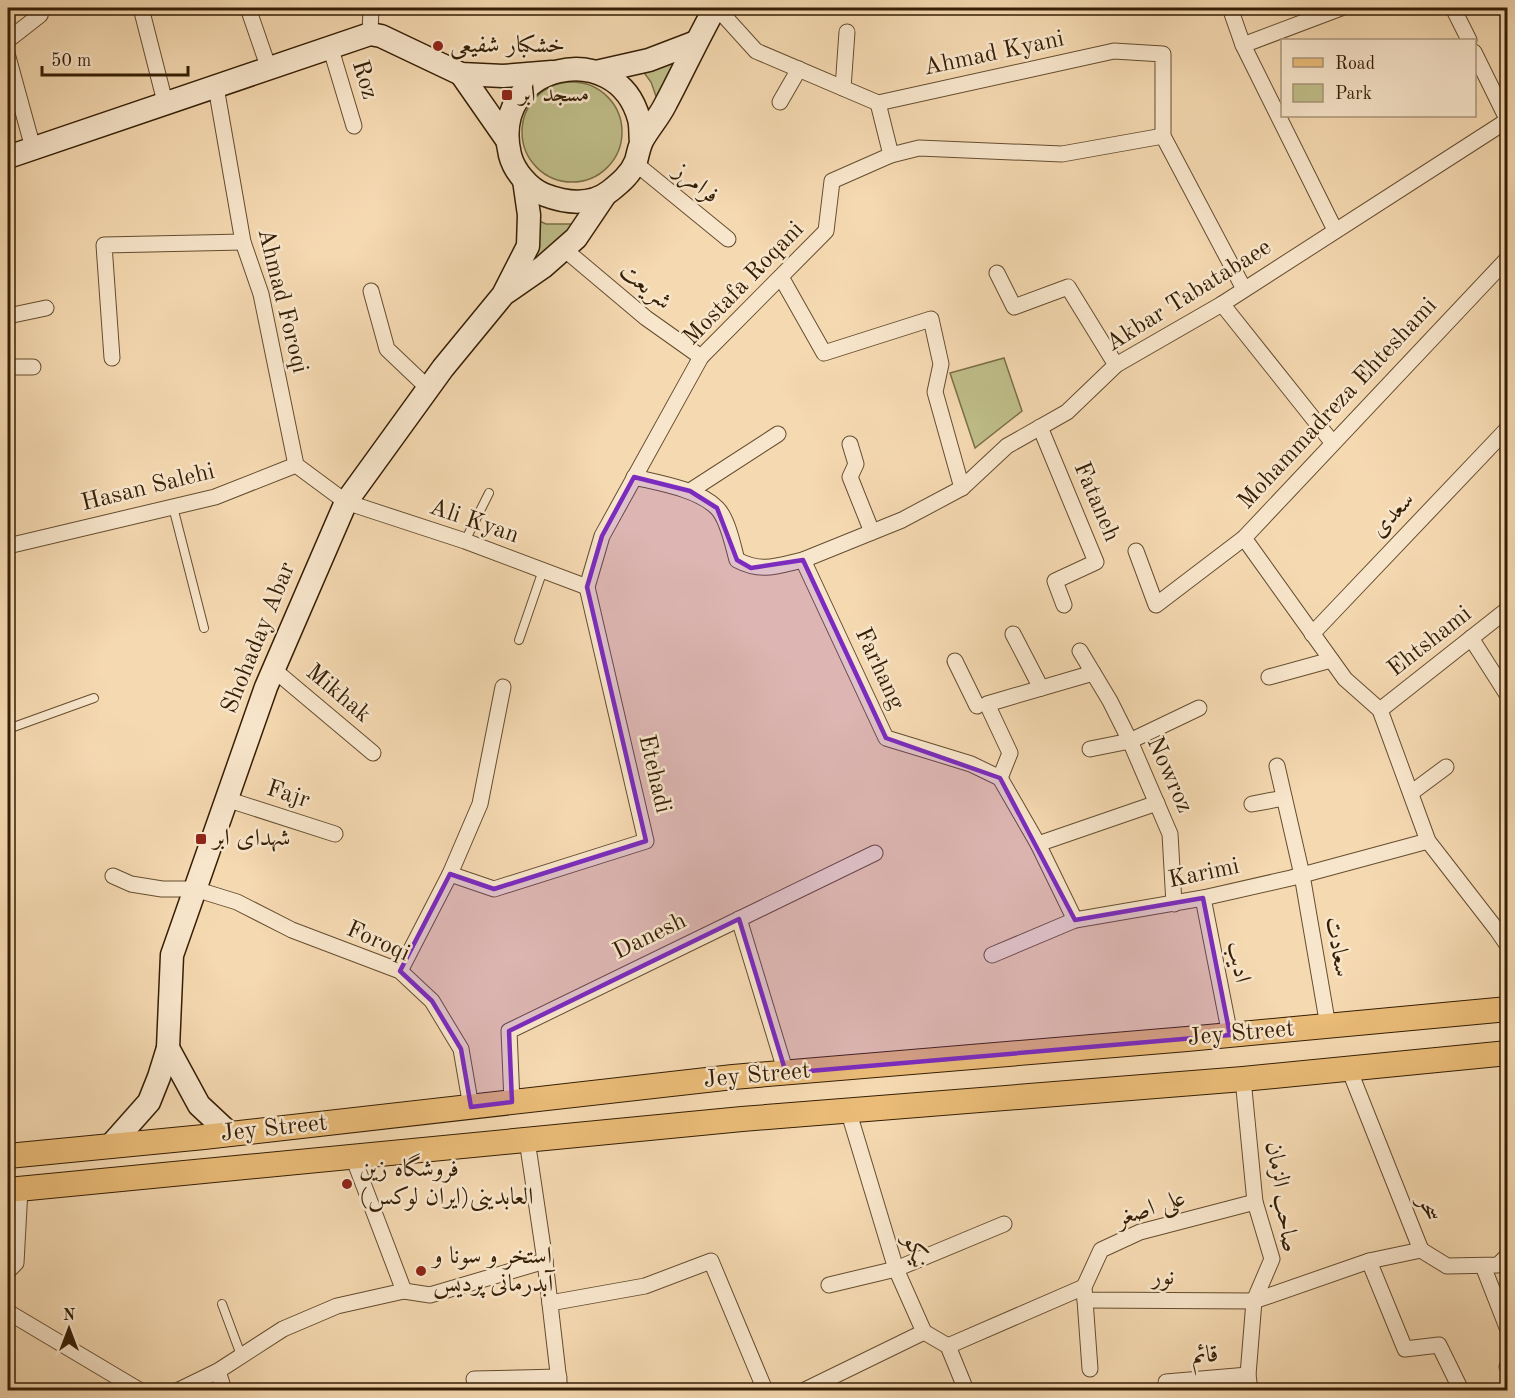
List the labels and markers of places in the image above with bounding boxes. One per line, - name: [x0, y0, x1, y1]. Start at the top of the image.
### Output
- place label: خشکبار شفیعی: [450, 34, 565, 60]
- marker: خشکبار شفیعی: [431, 39, 445, 53]
- place label: مسجد ابر: [516, 83, 589, 107]
- marker: مسجد ابر: [500, 88, 514, 102]
- place label: شهدای ابر: [210, 827, 290, 852]
- marker: شهدای ابر: [194, 832, 208, 846]
- place label: فروشگاه زین العابدینی(ایران لوکس): [359, 1153, 533, 1212]
- marker: فروشگاه زین العابدینی(ایران لوکس): [340, 1177, 354, 1191]
- place label: استخر و سونا و آبدرمانی پردیس: [430, 1245, 556, 1299]
- marker: استخر و سونا و آبدرمانی پردیس: [414, 1264, 428, 1278]

